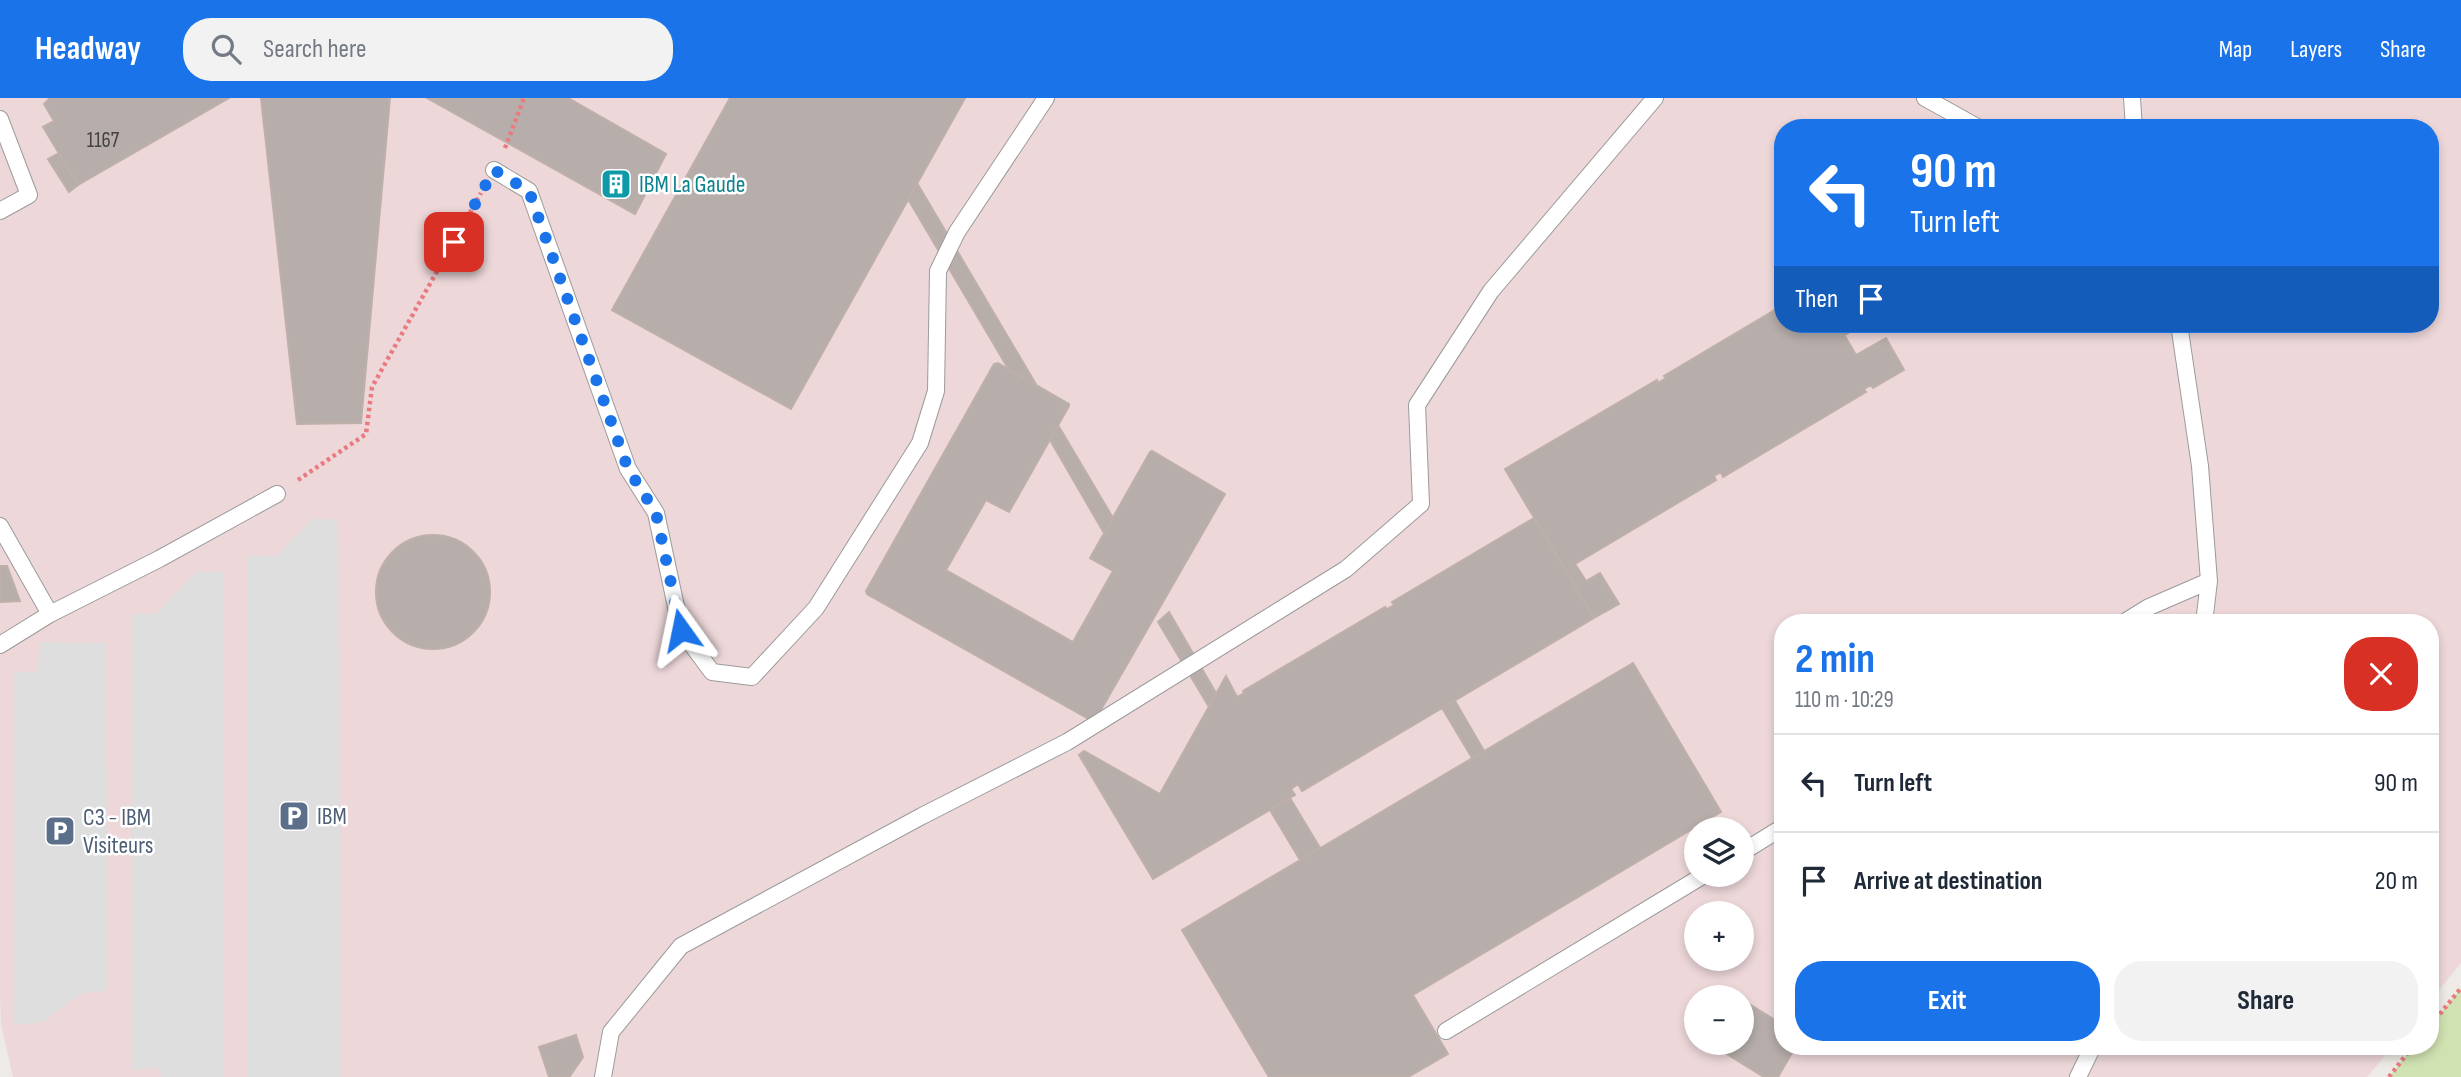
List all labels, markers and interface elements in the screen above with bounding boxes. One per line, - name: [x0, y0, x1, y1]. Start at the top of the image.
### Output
- search box: [183, 18, 673, 81]
- text: Headway: [35, 29, 141, 69]
- icon: search: [207, 30, 245, 68]
- text: Search here: [263, 34, 366, 65]
- text: Map: [2219, 35, 2252, 64]
- text: Layers: [2290, 35, 2342, 64]
- text: Share: [2380, 35, 2426, 64]
- house number: 1167: [87, 128, 120, 153]
- text: 90 m: [1910, 143, 1997, 202]
- icon: left: [1795, 147, 1886, 238]
- building icon: IBM La Gaude: [599, 167, 633, 201]
- place label: IBM La Gaude: [639, 170, 745, 199]
- text: Turn left: [1910, 203, 2000, 242]
- pin: [424, 212, 484, 272]
- icon: arrive: [435, 223, 473, 261]
- icon: arrive: [1852, 280, 1890, 318]
- text: Then: [1795, 284, 1838, 315]
- position arrow: [644, 593, 718, 667]
- text: 2 min: [1795, 634, 1875, 685]
- button: close: [2344, 637, 2418, 711]
- text: 110 m · 10:29: [1795, 686, 1894, 714]
- icon: left: [1795, 764, 1833, 802]
- text: Turn left: [1854, 768, 1932, 799]
- text: 90 m: [2374, 768, 2418, 799]
- parking icon: IBM: [277, 799, 311, 833]
- place label: IBM: [317, 802, 347, 831]
- place label: C3 - IBM Visiteurs: [83, 803, 153, 860]
- parking icon: C3 - IBM Visiteurs: [43, 814, 77, 848]
- map controls: [1684, 817, 1754, 1055]
- button: layers: [1684, 817, 1754, 887]
- icon: arrive: [1795, 862, 1833, 900]
- text: Arrive at destination: [1854, 866, 2042, 897]
- text: 20 m: [2375, 866, 2418, 897]
- button: +: [1684, 901, 1754, 971]
- button: Exit: [1795, 961, 2100, 1041]
- button: Share: [2114, 961, 2418, 1041]
- button: −: [1684, 985, 1754, 1055]

